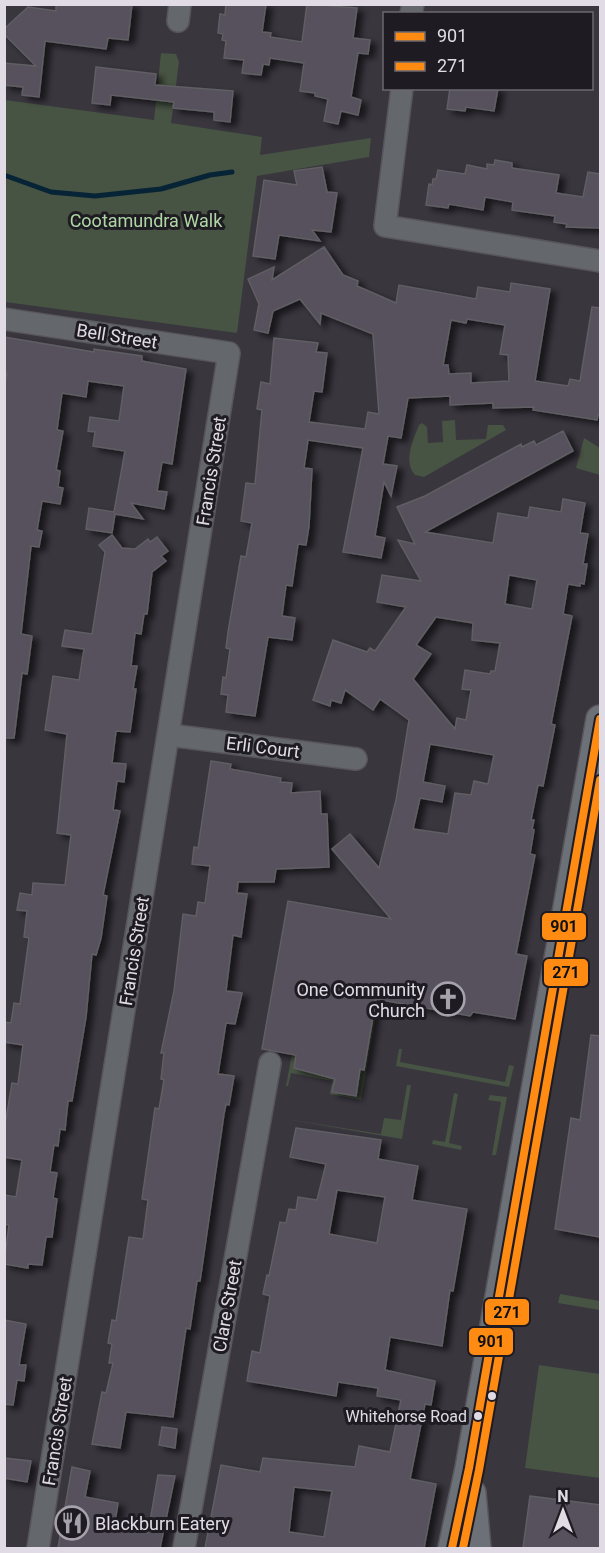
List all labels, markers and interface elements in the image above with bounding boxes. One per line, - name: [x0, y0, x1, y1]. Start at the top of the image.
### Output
- legend: [383, 12, 593, 90]
- text: 901: [437, 25, 467, 46]
- text: 271: [437, 55, 467, 76]
- park label: Cootamundra Walk: [70, 210, 223, 231]
- street label: Bell Street: [75, 319, 159, 353]
- street label: Francis Street: [192, 415, 230, 527]
- street label: Erli Court: [225, 732, 301, 762]
- street label: Francis Street: [115, 895, 153, 1007]
- line badge: 901: [541, 912, 587, 941]
- text: 901: [550, 917, 578, 936]
- line badge: 271: [543, 958, 589, 987]
- text: 271: [552, 963, 580, 982]
- place label: One Community Church: [296, 979, 425, 1021]
- church icon: One Community Church: [430, 981, 466, 1017]
- street label: Clare Street: [209, 1258, 245, 1354]
- line badge: 271: [484, 1298, 530, 1326]
- text: 271: [493, 1303, 521, 1322]
- line badge: 901: [468, 1327, 514, 1356]
- text: 901: [477, 1332, 505, 1351]
- street label: Francis Street: [38, 1375, 76, 1487]
- unlabelled marker: [486, 1390, 498, 1402]
- place label: Whitehorse Road: [346, 1407, 467, 1426]
- marker: Whitehorse Road: [472, 1410, 484, 1422]
- north arrow: [533, 1481, 593, 1541]
- text: N: [557, 1487, 569, 1506]
- restaurant icon: Blackburn Eatery: [54, 1505, 90, 1541]
- place label: Blackburn Eatery: [95, 1513, 230, 1534]

